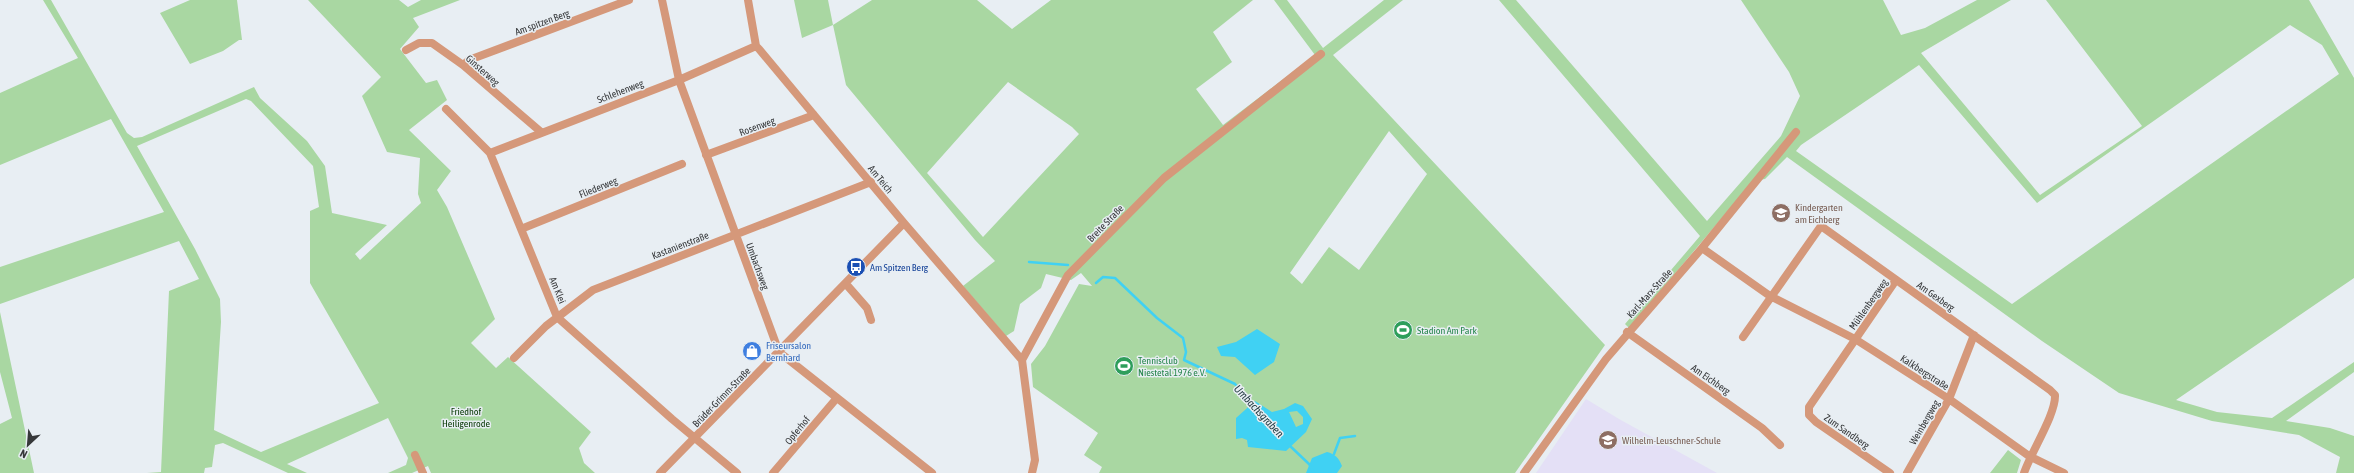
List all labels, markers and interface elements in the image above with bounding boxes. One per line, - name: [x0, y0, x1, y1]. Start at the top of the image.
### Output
- street label: Am spitzen Berg: [513, 7, 572, 37]
- street label: Ginsterweg: [464, 53, 502, 88]
- street label: Schlehenweg: [595, 77, 646, 105]
- street label: Rosenweg: [738, 115, 777, 138]
- street label: Am Teich: [866, 163, 895, 196]
- street label: Fliederweg: [577, 175, 620, 200]
- street label: Breite Straße: [1085, 202, 1126, 244]
- school or university icon: Kindergarten am Eichberg: [1770, 202, 1792, 224]
- place label: Kindergarten am Eichberg: [1795, 202, 1843, 225]
- street label: Kastanienstraße: [650, 229, 711, 261]
- street label: Umbachsweg: [744, 241, 771, 292]
- bus stop icon: Am Spitzen Berg: [845, 256, 867, 278]
- place label: Am Spitzen Berg: [870, 262, 929, 273]
- street label: Karl-Marx-Straße: [1625, 266, 1675, 320]
- street label: Am Klei: [547, 275, 568, 305]
- street label: Mühlenbergweg: [1847, 276, 1890, 332]
- street label: Am Gexberg: [1915, 279, 1957, 314]
- sports icon: Stadion Am Park: [1392, 319, 1414, 341]
- place label: Stadion Am Park: [1417, 325, 1477, 336]
- shop icon: Friseursalon Bernhard: [741, 340, 763, 362]
- place label: Friseursalon Bernhard: [766, 340, 811, 363]
- street label: Kalkbergstraße: [1898, 353, 1951, 392]
- sports icon: Tennisclub Niestetal 1976 e.V.: [1113, 355, 1135, 377]
- place label: Tennisclub Niestetal 1976 e.V.: [1138, 355, 1206, 378]
- street label: Am Eichberg: [1689, 362, 1733, 397]
- street label: Brüder-Grimm-Straße: [690, 365, 753, 429]
- water label: Umbachsgraben: [1232, 382, 1287, 440]
- street label: Weinbergweg: [1907, 397, 1942, 446]
- park label: Friedhof Heiligenrode: [442, 406, 490, 429]
- street label: Zum Sandberg: [1822, 412, 1872, 451]
- street label: Opferhof: [783, 414, 812, 447]
- north arrow: [8, 425, 48, 465]
- school or university icon: Wilhelm-Leuschner-Schule: [1597, 429, 1619, 451]
- place label: Wilhelm-Leuschner-Schule: [1622, 435, 1721, 446]
- text: N: [18, 447, 29, 461]

